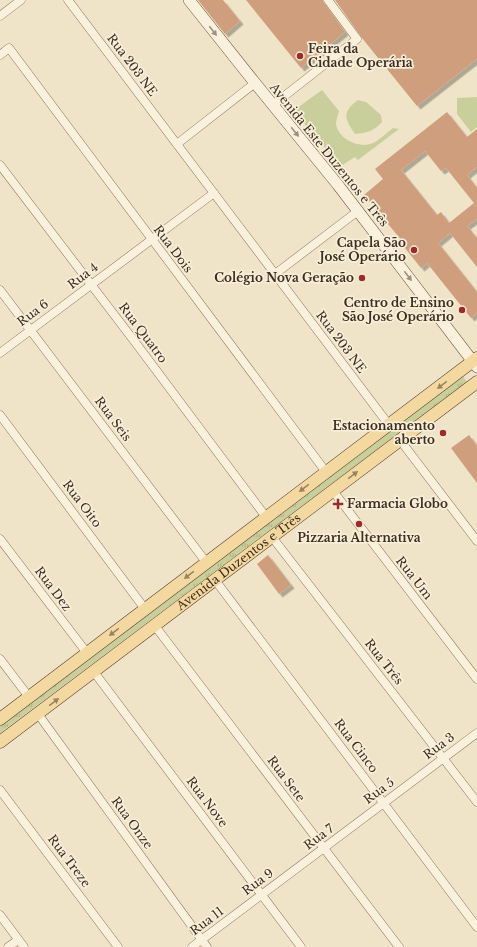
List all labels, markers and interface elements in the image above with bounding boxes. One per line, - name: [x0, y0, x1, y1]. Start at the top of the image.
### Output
- one-way arrow: [209, 25, 217, 36]
- street label: Rua 203 NE: [104, 31, 161, 99]
- place label: Feira da Cidade Operária: [308, 41, 413, 70]
- marker: Feira da Cidade Operária: [295, 51, 305, 61]
- street label: Avenida Este Duzentos e Três: [266, 79, 392, 229]
- one-way arrow: [290, 126, 299, 137]
- street label: Rua Dois: [151, 222, 196, 275]
- place label: Capela São José Operário: [317, 235, 406, 264]
- marker: Capela São José Operário: [409, 245, 419, 255]
- street label: Rua 4: [64, 259, 101, 292]
- place label: Colégio Nova Geração: [214, 270, 354, 285]
- one-way arrow: [403, 270, 412, 281]
- marker: Colégio Nova Geração: [357, 273, 367, 283]
- place label: Centro de Ensino São José Operário: [342, 295, 454, 324]
- street label: Rua 6: [14, 296, 51, 329]
- street label: Rua Quatro: [116, 300, 171, 366]
- marker: Centro de Ensino São José Operário: [457, 305, 467, 315]
- street label: Rua 203 NE: [313, 308, 370, 376]
- one-way arrow: [436, 381, 447, 389]
- street label: Rua Seis: [92, 394, 135, 444]
- place label: Estacionamento aberto: [333, 418, 435, 447]
- marker: Estacionamento aberto: [438, 428, 448, 438]
- one-way arrow: [348, 471, 359, 480]
- street label: Rua Oito: [60, 477, 105, 530]
- one-way arrow: [299, 484, 310, 493]
- place label: Farmacia Globo: [347, 496, 448, 511]
- marker: Farmacia Globo: [332, 498, 344, 510]
- street label: Avenida Duzentos e Três: [173, 510, 303, 614]
- marker: Pizzaria Alternativa: [354, 519, 364, 529]
- place label: Pizzaria Alternativa: [297, 530, 421, 545]
- street label: Rua Um: [393, 553, 436, 602]
- street label: Rua Dez: [32, 564, 75, 614]
- one-way arrow: [184, 571, 195, 579]
- one-way arrow: [109, 628, 120, 636]
- street label: Rua Três: [362, 636, 407, 687]
- one-way arrow: [48, 698, 59, 706]
- street label: Rua Cinco: [331, 716, 382, 776]
- street label: Rua 3: [420, 729, 457, 762]
- street label: Rua Sete: [264, 753, 309, 805]
- street label: Rua Nove: [184, 773, 231, 830]
- street label: Rua 5: [360, 774, 397, 807]
- street label: Rua Onze: [109, 794, 156, 852]
- street label: Rua 7: [301, 820, 337, 853]
- street label: Rua Treze: [45, 831, 94, 890]
- street label: Rua 9: [239, 865, 276, 898]
- street label: Rua 11: [187, 903, 226, 938]

